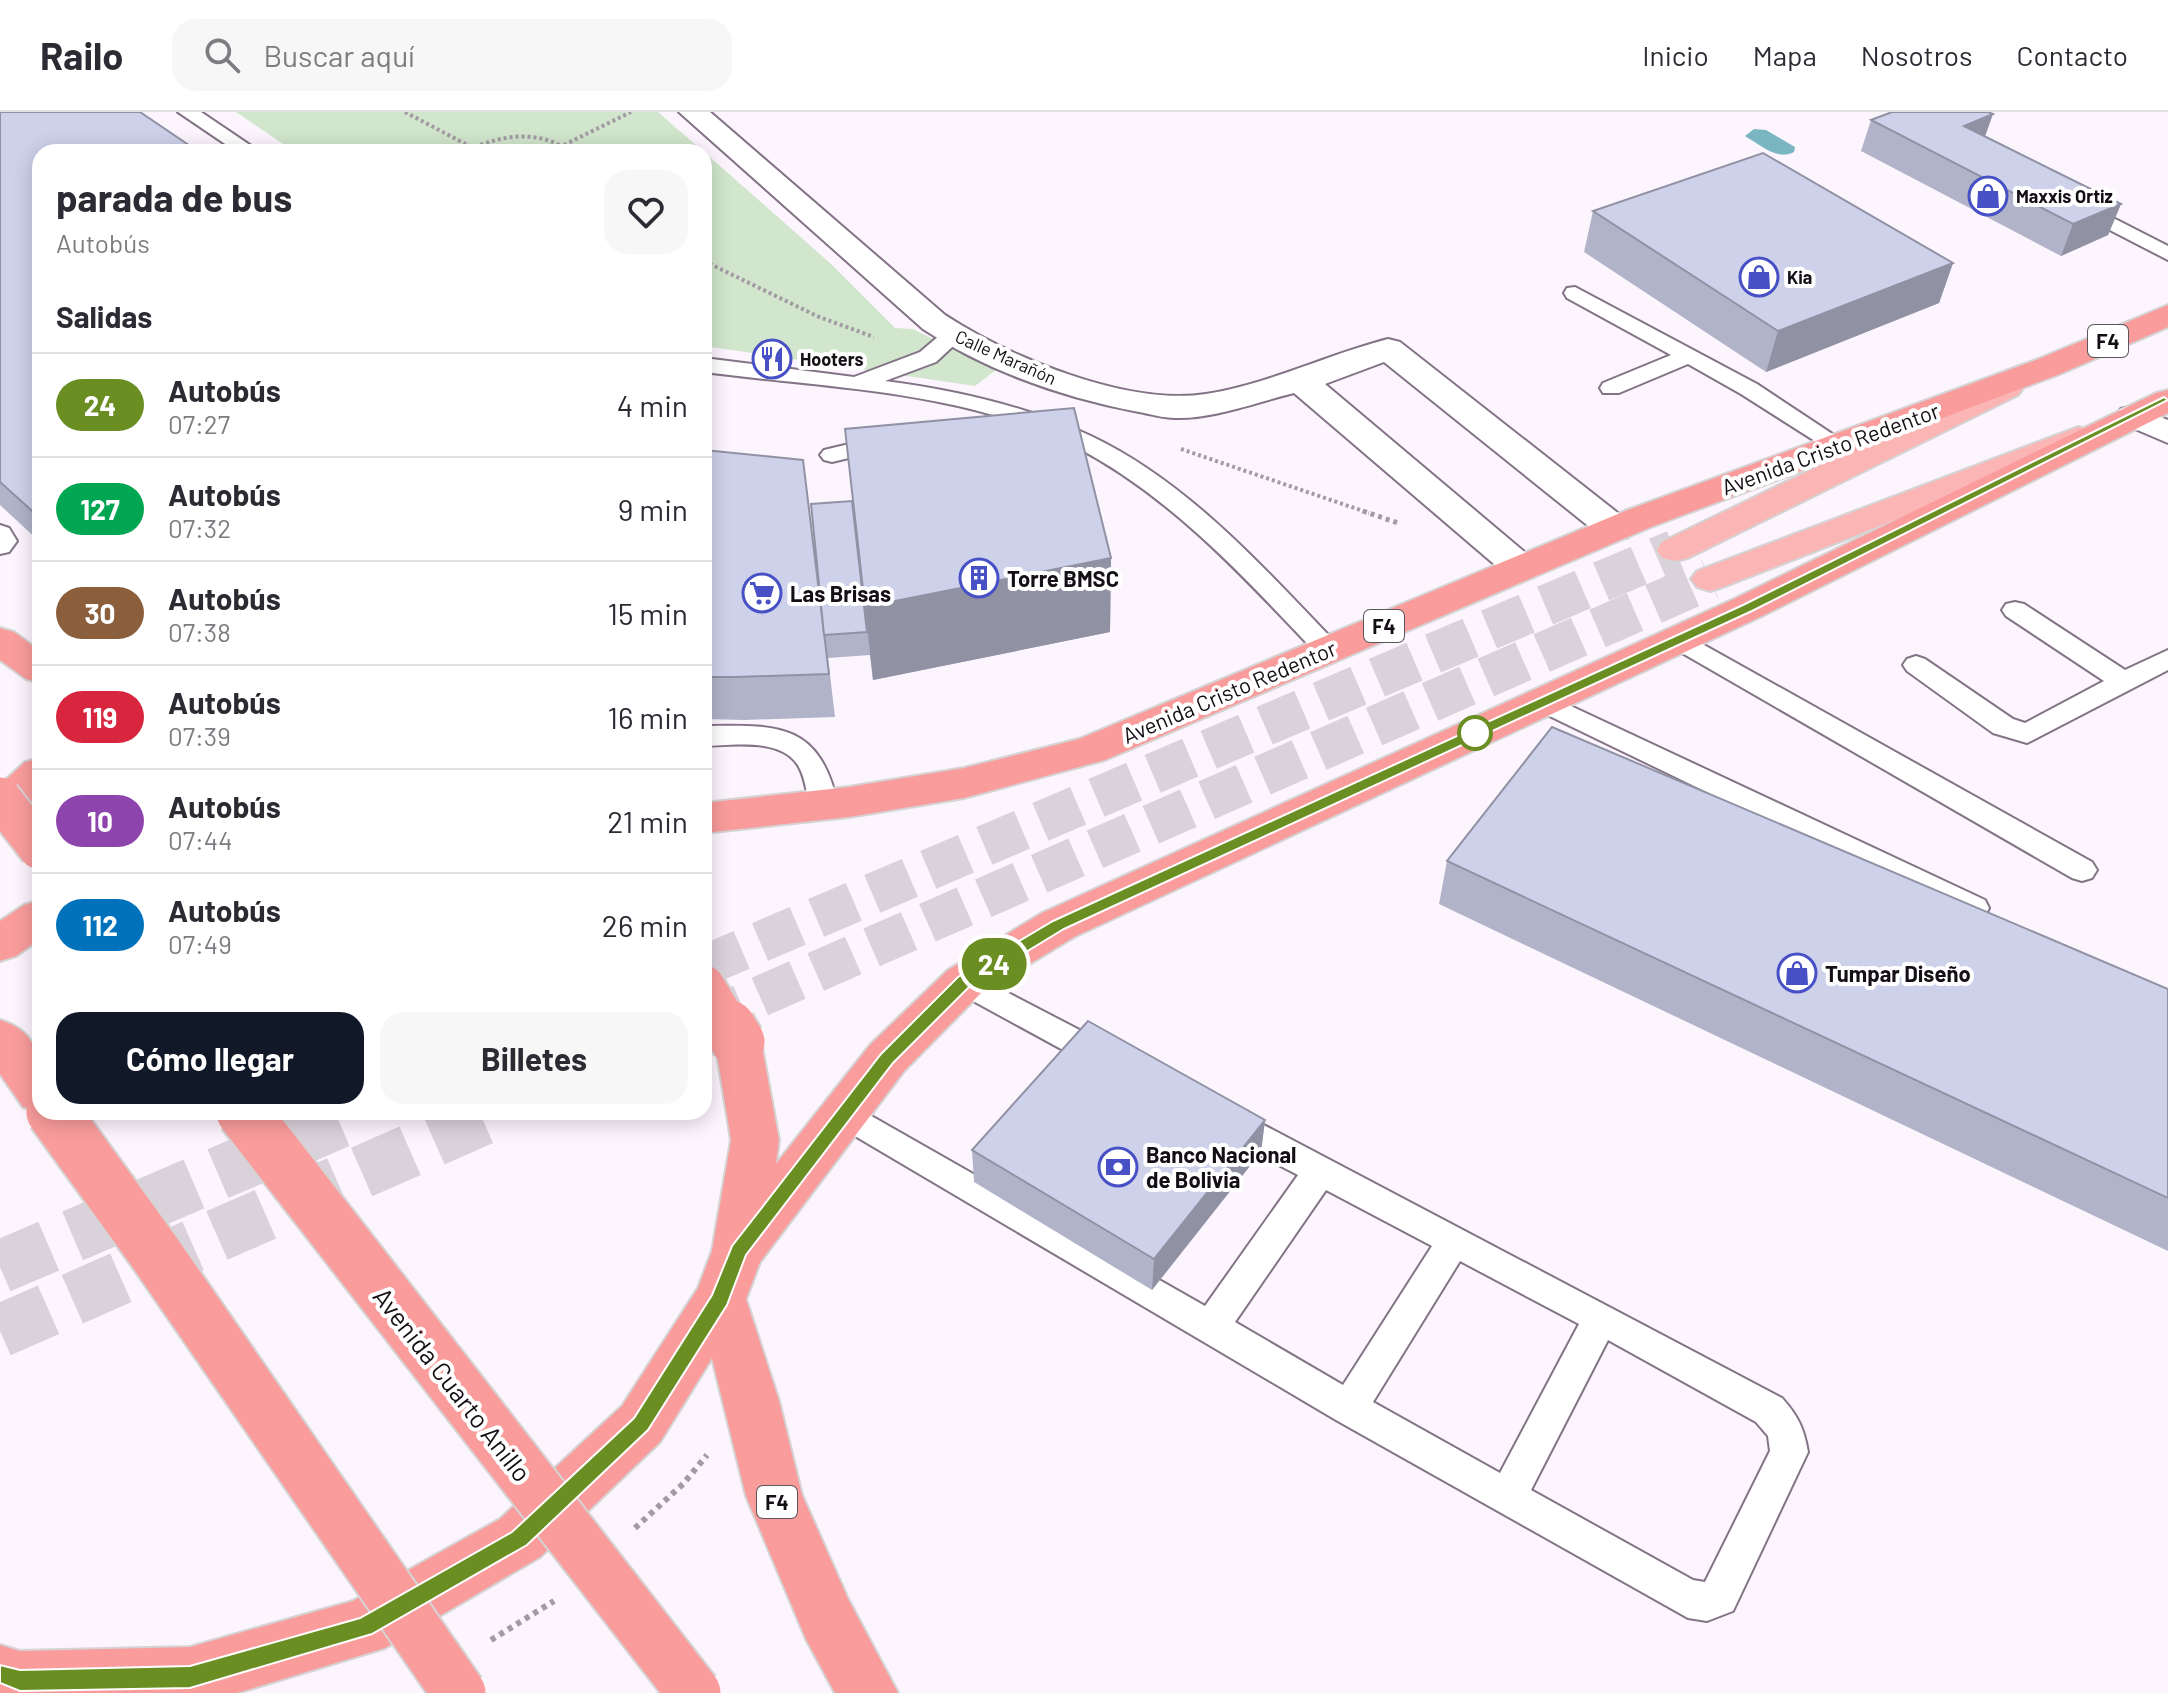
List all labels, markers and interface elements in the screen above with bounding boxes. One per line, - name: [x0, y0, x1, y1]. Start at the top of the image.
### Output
- search box: [172, 19, 732, 91]
- text: Railo: [40, 32, 124, 78]
- icon: search: [200, 33, 244, 77]
- text: Buscar aquí: [264, 37, 415, 73]
- text: Inicio: [1642, 38, 1709, 72]
- text: Mapa: [1753, 38, 1817, 72]
- text: Nosotros: [1861, 38, 1973, 72]
- text: Contacto: [2017, 38, 2128, 72]
- button: heart: [604, 170, 688, 254]
- text: parada de bus: [56, 174, 292, 220]
- shop icon: Maxxis Ortiz: [1967, 175, 2009, 217]
- place label: Maxxis Ortiz: [2016, 185, 2113, 207]
- text: Autobús: [56, 227, 150, 258]
- shop icon: Kia: [1738, 256, 1780, 298]
- place label: Kia: [1787, 266, 1812, 288]
- text: Salidas: [56, 298, 152, 334]
- street label: Calle Marañón: [952, 325, 1060, 389]
- road number: F4: [2088, 325, 2128, 357]
- restaurant icon: Hooters: [751, 338, 793, 380]
- place label: Hooters: [800, 348, 863, 370]
- text: Autobús: [168, 372, 281, 408]
- text: 4 min: [617, 387, 688, 423]
- text: 24: [84, 388, 116, 422]
- street label: Avenida Cristo Redentor: [1718, 397, 1942, 499]
- text: 07:27: [168, 408, 230, 439]
- text: Autobús: [168, 476, 281, 512]
- text: 9 min: [618, 491, 688, 527]
- text: 127: [80, 492, 120, 526]
- text: 07:32: [168, 512, 231, 543]
- building icon: Torre BMSC: [958, 557, 1000, 599]
- place label: Torre BMSC: [1007, 565, 1119, 591]
- supermarket icon: Las Brisas: [741, 572, 783, 614]
- text: Autobús: [168, 580, 281, 616]
- place label: Las Brisas: [790, 580, 891, 606]
- text: 15 min: [607, 595, 688, 631]
- text: 30: [84, 596, 116, 630]
- road number: F4: [1364, 610, 1404, 642]
- text: 07:38: [168, 616, 231, 647]
- street label: Avenida Cristo Redentor: [1118, 634, 1340, 748]
- text: Autobús: [168, 684, 281, 720]
- text: 16 min: [607, 699, 688, 735]
- text: 119: [83, 700, 117, 734]
- unlabelled marker: [1458, 716, 1492, 750]
- text: 07:39: [168, 720, 231, 751]
- text: Autobús: [168, 788, 281, 824]
- text: 21 min: [607, 803, 688, 839]
- text: 10: [87, 804, 113, 838]
- text: 07:44: [168, 824, 232, 855]
- text: Autobús: [168, 892, 281, 928]
- text: 26 min: [602, 907, 688, 943]
- text: 112: [82, 908, 118, 942]
- text: 07:49: [168, 928, 232, 959]
- line badge: 24: [958, 938, 1030, 990]
- text: 24: [978, 947, 1010, 981]
- shop icon: Tumpar Diseño: [1776, 952, 1818, 994]
- place label: Tumpar Diseño: [1825, 960, 1971, 986]
- button: Cómo llegar: [56, 1012, 364, 1104]
- button: Billetes: [380, 1012, 688, 1104]
- place label: Banco Nacional de Bolivia: [1146, 1141, 1296, 1192]
- bank icon: Banco Nacional de Bolivia: [1097, 1146, 1139, 1188]
- street label: Avenida Cuarto Anillo: [368, 1281, 538, 1487]
- road number: F4: [757, 1486, 797, 1518]

